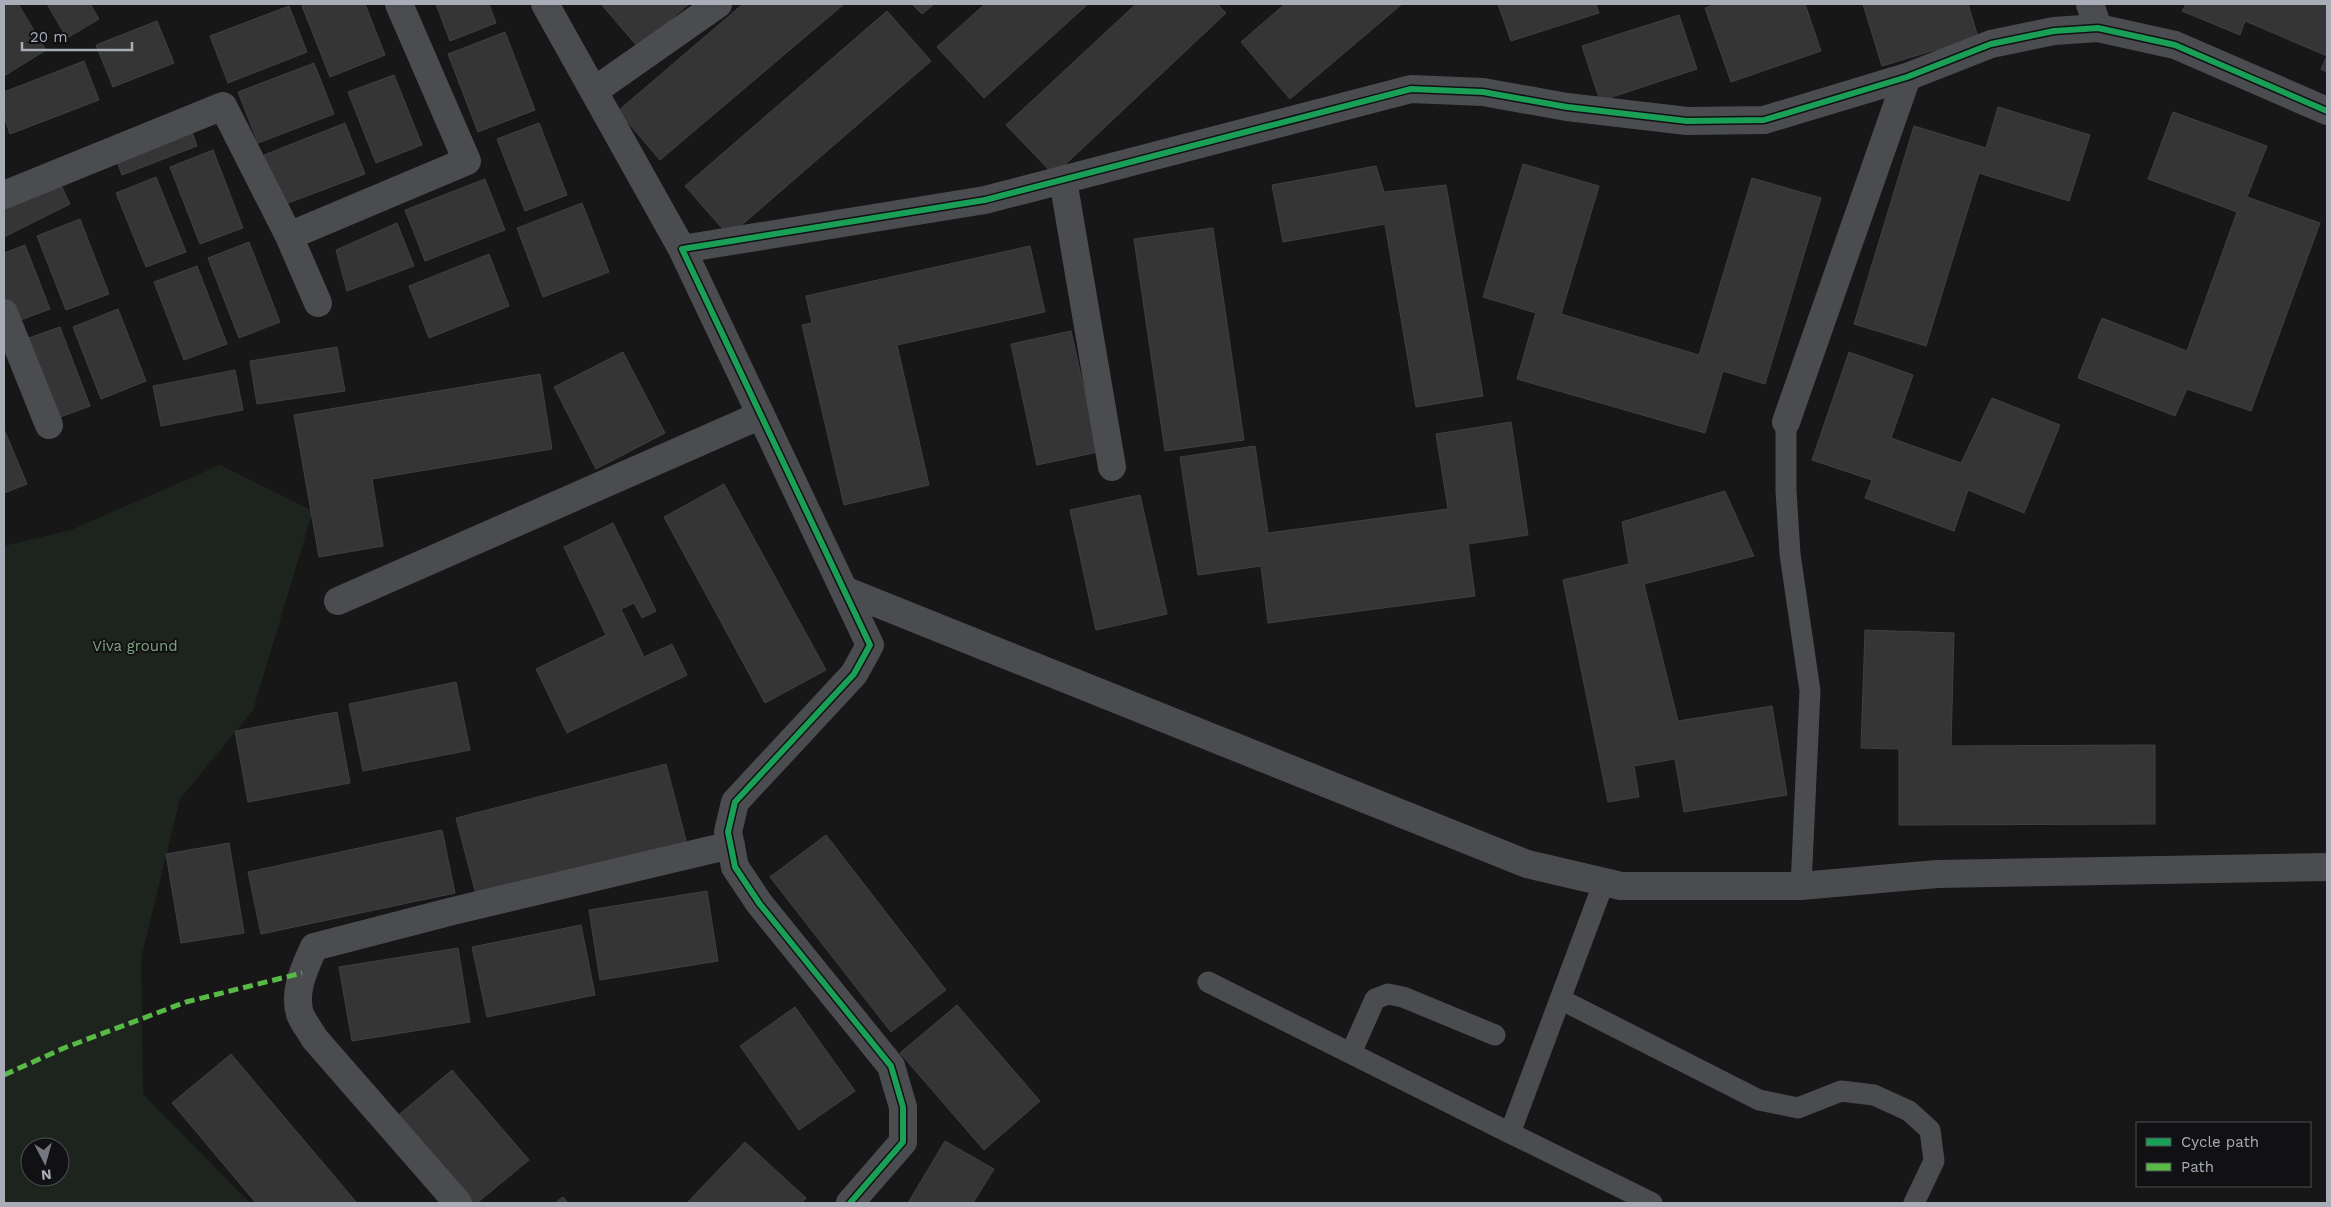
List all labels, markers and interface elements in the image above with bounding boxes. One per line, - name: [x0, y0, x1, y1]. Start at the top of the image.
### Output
- scale bar: [22, 20, 132, 52]
- text: 20 m: [30, 28, 68, 46]
- park label: Viva ground: [92, 637, 178, 655]
- legend: [2136, 1122, 2311, 1187]
- text: Cycle path: [2181, 1133, 2259, 1151]
- north arrow: [20, 1137, 70, 1187]
- text: Path: [2181, 1158, 2214, 1176]
- text: N: [40, 1166, 52, 1183]

